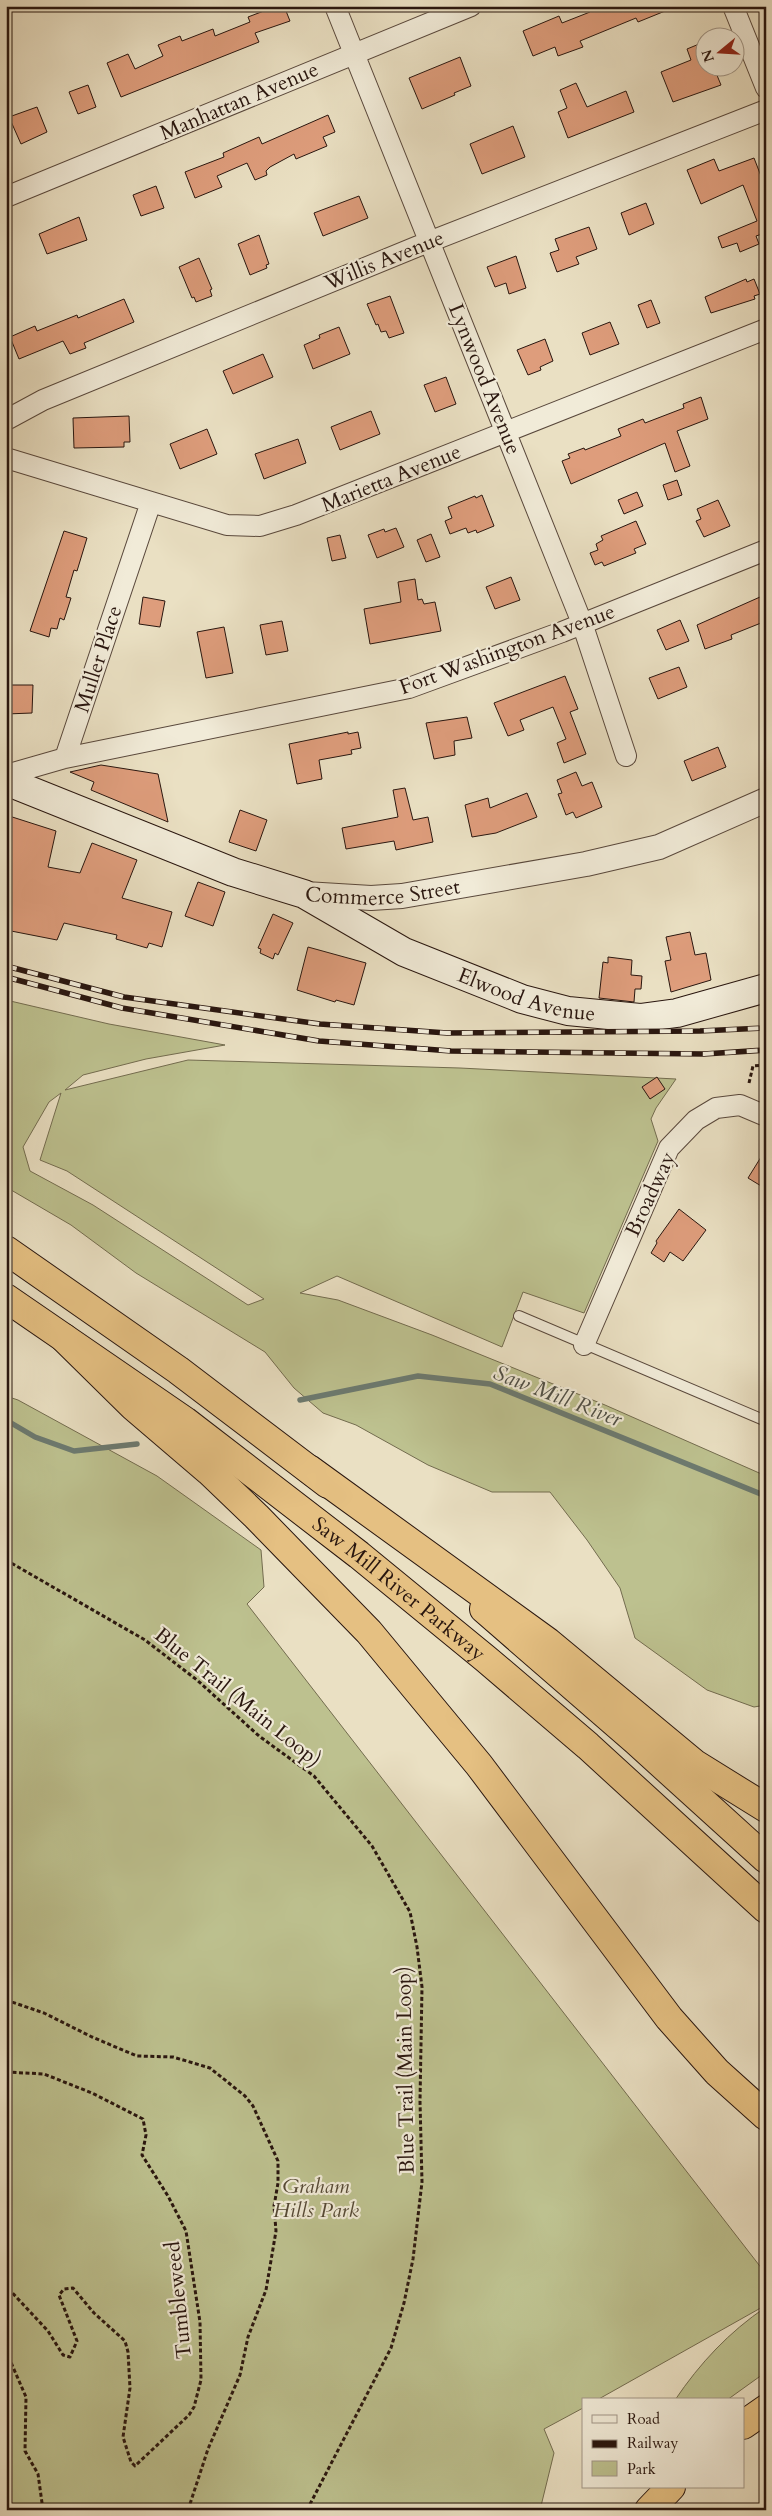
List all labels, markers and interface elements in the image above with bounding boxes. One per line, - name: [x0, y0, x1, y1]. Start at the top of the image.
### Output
- north arrow: [694, 28, 744, 78]
- text: N: [697, 47, 719, 65]
- street label: Manhattan Avenue: [156, 55, 323, 148]
- street label: Willis Avenue: [319, 223, 448, 298]
- street label: Lynwood Avenue: [441, 299, 528, 459]
- street label: Marietta Avenue: [317, 437, 465, 520]
- street label: Fort Washington Avenue: [395, 597, 619, 702]
- street label: Muller Place: [68, 602, 129, 716]
- street label: Commerce Street: [304, 872, 463, 913]
- street label: Elwood Avenue: [453, 961, 597, 1029]
- street label: Broadway: [618, 1147, 683, 1241]
- water label: Saw Mill River: [489, 1358, 627, 1434]
- street label: Saw Mill River Parkway: [306, 1510, 492, 1668]
- street label: Blue Trail (Main Loop): [148, 1621, 327, 1774]
- street label: Blue Trail (Main Loop): [389, 1966, 422, 2174]
- park label: Graham Hills Park: [273, 2172, 360, 2225]
- street label: Tumbleweed: [158, 2240, 199, 2360]
- legend: [582, 2398, 744, 2488]
- text: Road: [627, 2409, 660, 2429]
- text: Railway: [627, 2433, 678, 2453]
- text: Park: [627, 2459, 656, 2479]

